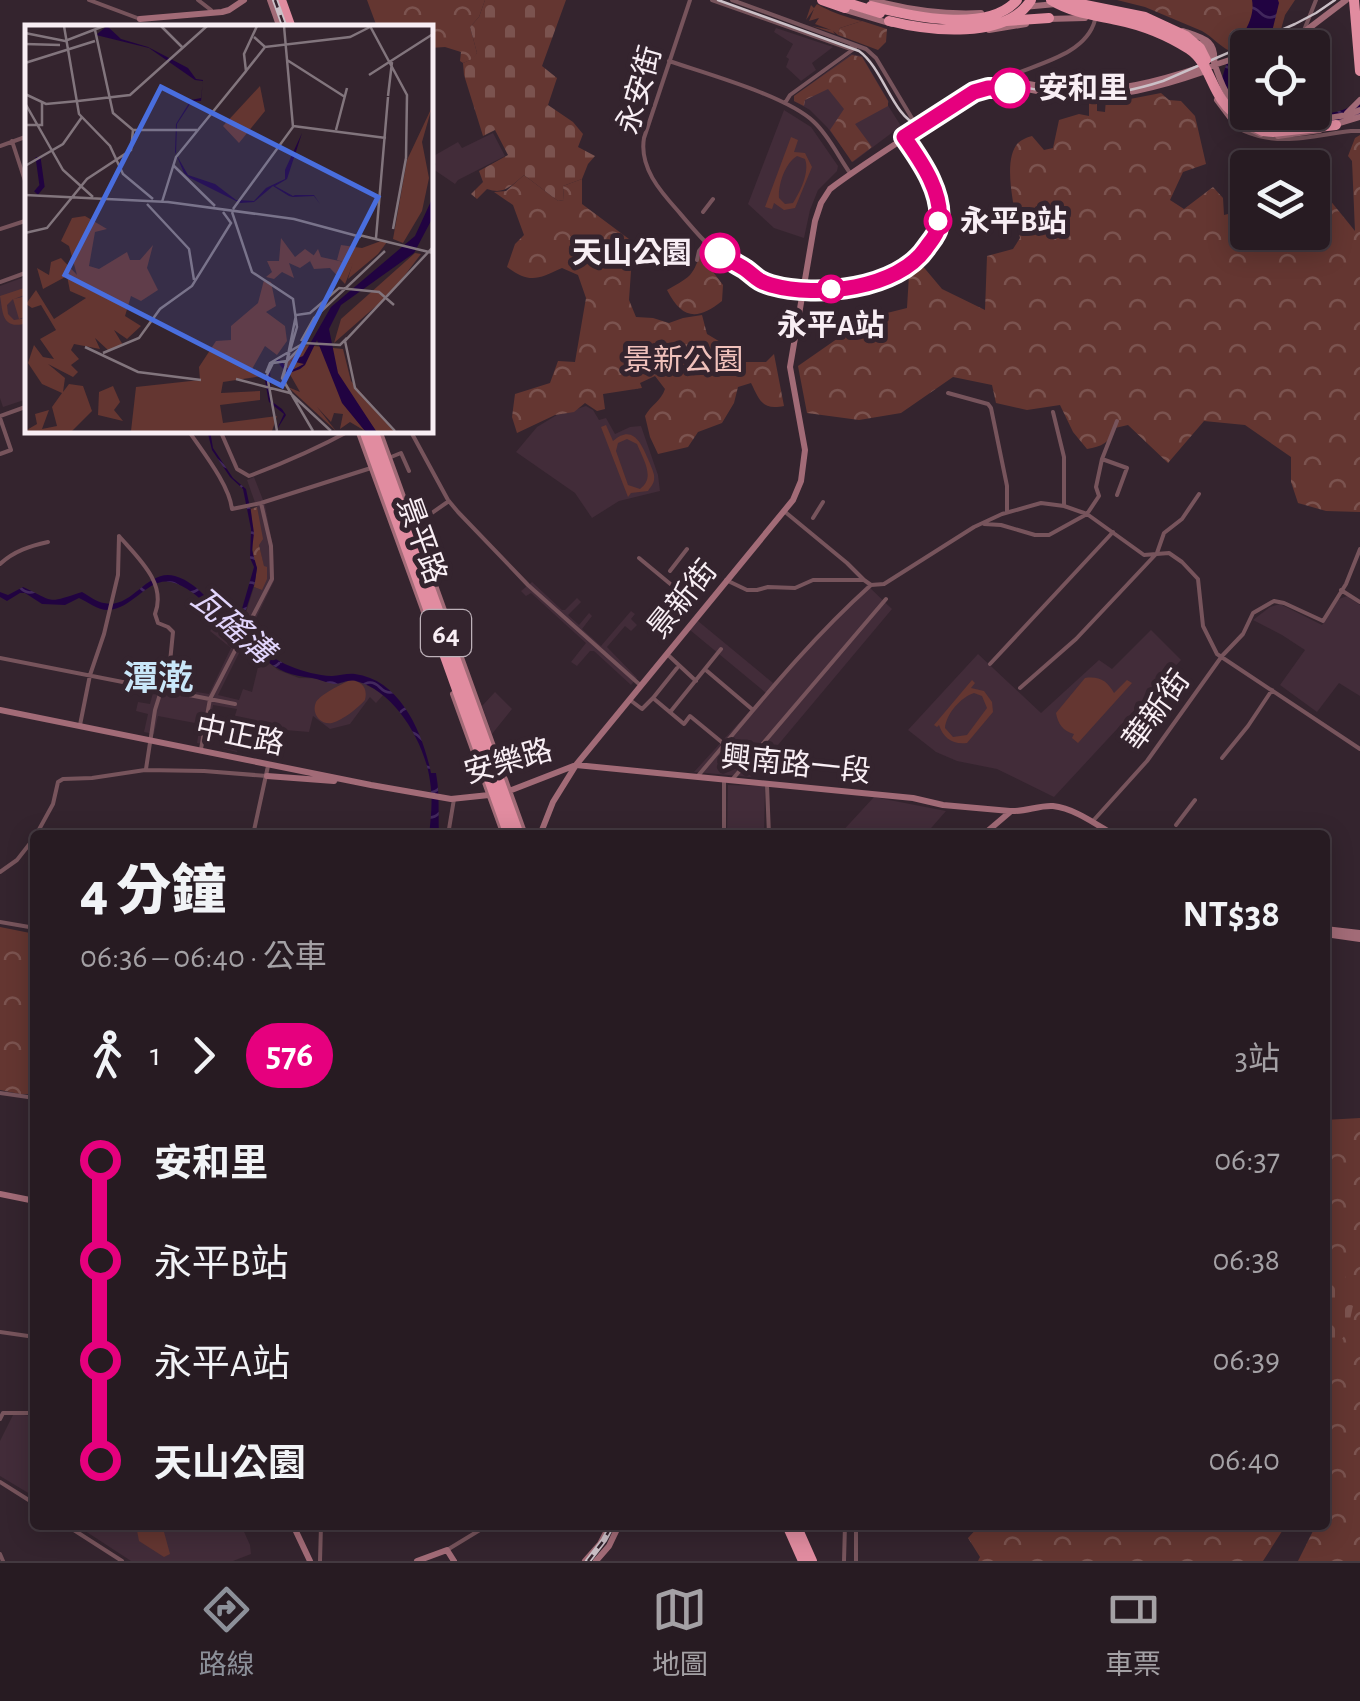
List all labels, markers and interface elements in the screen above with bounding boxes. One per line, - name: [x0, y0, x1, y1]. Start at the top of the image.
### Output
- inset map: [25, 25, 432, 432]
- map controls: [1230, 30, 1330, 250]
- button: locate: [1230, 30, 1330, 130]
- street label: 永安街: [611, 42, 667, 138]
- marker: 安和里: [991, 69, 1029, 107]
- place label: 安和里: [1038, 72, 1128, 104]
- button: layers: [1230, 150, 1330, 250]
- place label: 永平B站: [960, 205, 1067, 237]
- marker: 永平B站: [925, 208, 951, 234]
- marker: 天山公園: [701, 234, 739, 272]
- place label: 天山公園: [572, 237, 692, 269]
- marker: 永平A站: [818, 276, 844, 302]
- place label: 永平A站: [777, 309, 885, 341]
- park label: 景新公園: [623, 344, 743, 376]
- street label: 景平路: [392, 492, 452, 588]
- street label: 景新街: [641, 554, 723, 644]
- water label: 瓦磘溝: [186, 581, 283, 672]
- road number: 64: [421, 610, 471, 656]
- district label: 潭漧: [123, 660, 193, 697]
- street label: 華新街: [1117, 664, 1195, 756]
- street label: 中正路: [193, 710, 287, 760]
- street label: 安樂路: [460, 733, 556, 789]
- street label: 興南路一段: [720, 740, 872, 788]
- text: 4 分鐘: [80, 865, 226, 920]
- text: NT$38: [1183, 896, 1280, 934]
- text: 06:36 – 06:40 · 公車: [80, 941, 327, 973]
- icon: walk: [80, 1028, 135, 1083]
- icon: forward: [176, 1028, 231, 1083]
- text: 576: [266, 1038, 313, 1073]
- text: 1: [150, 1039, 161, 1071]
- text: 3站: [1235, 1043, 1280, 1075]
- text: 06:37: [1214, 1144, 1280, 1176]
- text: 安和里: [154, 1146, 268, 1184]
- text: 06:38: [1212, 1244, 1280, 1276]
- text: 永平B站: [154, 1246, 288, 1284]
- text: 06:39: [1213, 1344, 1280, 1376]
- text: 永平A站: [154, 1346, 290, 1384]
- text: 06:40: [1208, 1444, 1280, 1476]
- text: 天山公園: [154, 1446, 306, 1484]
- tab: 路線: [199, 1582, 255, 1683]
- tab: 地圖: [652, 1582, 708, 1683]
- tab: 車票: [1105, 1582, 1161, 1683]

